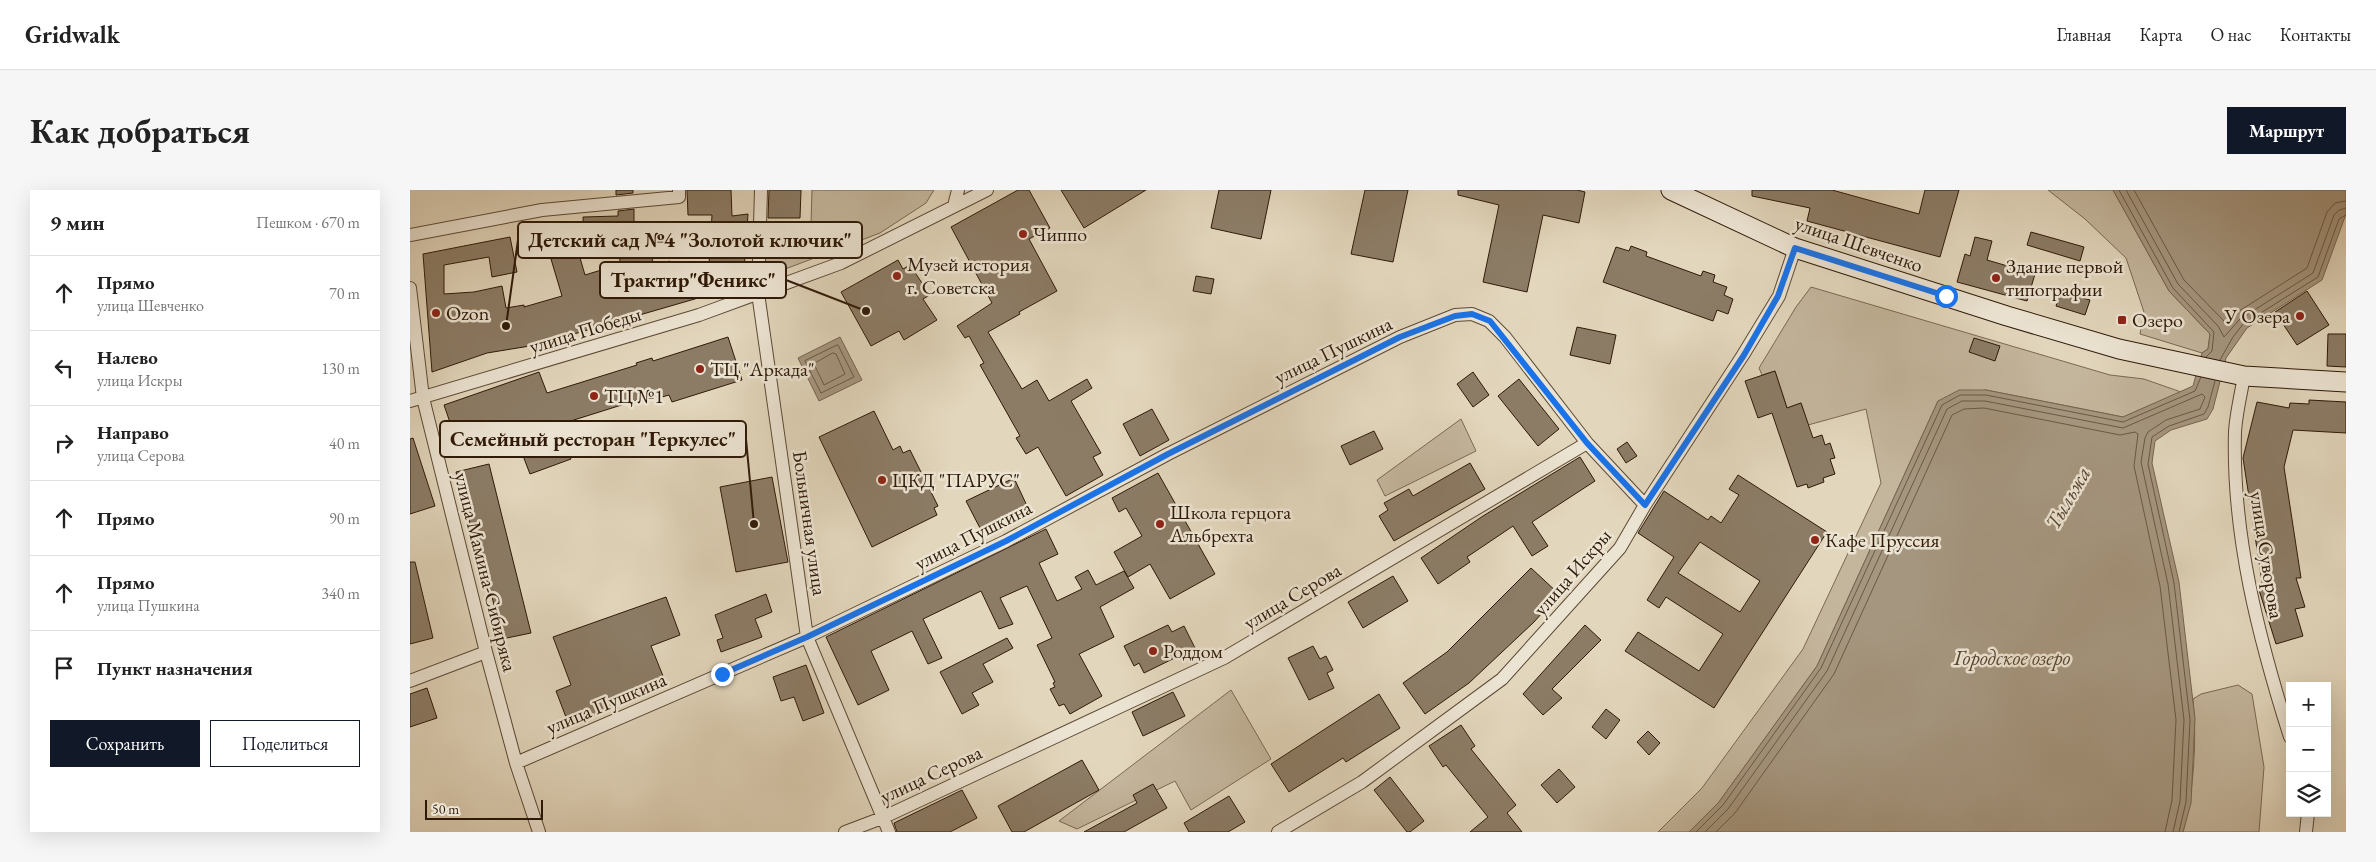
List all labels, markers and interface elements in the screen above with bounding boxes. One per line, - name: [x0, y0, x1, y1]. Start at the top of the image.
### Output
- text: Gridwalk: [25, 19, 120, 50]
- text: Главная: [2057, 23, 2111, 46]
- text: Карта: [2139, 23, 2182, 46]
- text: О нас: [2210, 23, 2252, 46]
- text: Контакты: [2280, 23, 2351, 46]
- button: Маршрут: [2227, 107, 2346, 154]
- text: Как добраться: [30, 108, 250, 153]
- text: 9 мин: [50, 209, 105, 236]
- street label: улица Шевченко: [1792, 210, 1927, 278]
- text: Пешком · 670 m: [256, 212, 360, 233]
- place label: Чиппо: [1033, 221, 1087, 247]
- callout: Детский сад №4 "Золотой ключик": [518, 222, 862, 258]
- text: Детский сад №4 "Золотой ключик": [528, 226, 852, 253]
- marker: Чиппо: [1017, 228, 1029, 240]
- place label: Музей история г. Советска: [907, 251, 1029, 300]
- place label: Здание первой типографии: [2006, 253, 2124, 302]
- callout: Трактир"Феникс": [600, 262, 786, 298]
- text: Трактир"Феникс": [610, 266, 776, 293]
- text: Прямо: [97, 270, 155, 295]
- marker: Музей история г. Советска: [891, 270, 903, 282]
- marker: Здание первой типографии: [1990, 272, 2002, 284]
- icon: ahead: [50, 279, 78, 307]
- text: 70 m: [329, 283, 360, 304]
- route start: [1935, 285, 1958, 308]
- text: улица Шевченко: [97, 295, 204, 316]
- place label: Ozon: [446, 300, 490, 326]
- street label: улица Победы: [526, 301, 644, 359]
- place label: У Озера: [2224, 303, 2290, 329]
- marker: Ozon: [430, 307, 442, 319]
- place label: Озеро: [2132, 307, 2183, 333]
- street label: улица Пушкина: [1270, 310, 1396, 390]
- marker: У Озера: [2294, 310, 2306, 322]
- marker: Озеро: [2116, 314, 2128, 326]
- text: Налево: [97, 345, 158, 370]
- icon: left: [50, 354, 78, 382]
- place label: ТЦ "Аркада": [710, 356, 815, 382]
- text: 130 m: [321, 358, 360, 379]
- marker: ТЦ "Аркада": [694, 363, 706, 375]
- text: улица Искры: [97, 370, 182, 391]
- place label: ТЦ №1: [604, 383, 664, 409]
- marker: ТЦ №1: [588, 390, 600, 402]
- text: Направо: [97, 420, 169, 445]
- callout: Семейный ресторан "Геркулес": [440, 421, 746, 457]
- text: Семейный ресторан "Геркулес": [450, 425, 736, 452]
- icon: right: [50, 429, 78, 457]
- text: 40 m: [329, 433, 360, 454]
- text: улица Серова: [97, 445, 185, 466]
- street label: Больничная улица: [787, 449, 833, 597]
- water label: Тыльжа: [2039, 461, 2096, 534]
- place label: ЦКД "ПАРУС": [892, 467, 1020, 493]
- street label: улица Мамина-Сибиряка: [449, 470, 523, 674]
- marker: ЦКД "ПАРУС": [876, 474, 888, 486]
- street label: улица Суворова: [2244, 489, 2290, 621]
- street label: улица Пушкина: [910, 494, 1036, 576]
- place label: Школа герцога Альбрехта: [1169, 499, 1291, 548]
- icon: ahead: [50, 504, 78, 532]
- text: Прямо: [97, 506, 155, 531]
- text: 90 m: [329, 508, 360, 529]
- marker: Школа герцога Альбрехта: [1154, 518, 1166, 530]
- street label: улица Искры: [1527, 523, 1617, 621]
- place label: Кафе Пруссия: [1825, 527, 1940, 553]
- marker: Кафе Пруссия: [1809, 534, 1821, 546]
- street label: улица Серова: [1238, 557, 1346, 635]
- text: Прямо: [97, 570, 155, 595]
- icon: ahead: [50, 579, 78, 607]
- text: 340 m: [321, 583, 360, 604]
- text: улица Пушкина: [97, 595, 200, 616]
- place label: Роддом: [1163, 638, 1223, 664]
- water label: Городское озеро: [1952, 644, 2071, 671]
- marker: Роддом: [1147, 645, 1159, 657]
- icon: arrive: [50, 654, 78, 682]
- text: Пункт назначения: [97, 656, 253, 681]
- route end: [711, 663, 734, 686]
- street label: улица Пушкина: [542, 666, 670, 740]
- map controls: [2286, 682, 2331, 817]
- button: +: [2286, 682, 2331, 727]
- button: Сохранить: [50, 720, 200, 767]
- button: Поделиться: [210, 720, 360, 767]
- button: −: [2286, 727, 2331, 772]
- street label: улица Серова: [876, 739, 986, 809]
- button: layers: [2286, 772, 2331, 817]
- scale bar: [425, 797, 542, 820]
- text: 50 m: [432, 800, 459, 818]

